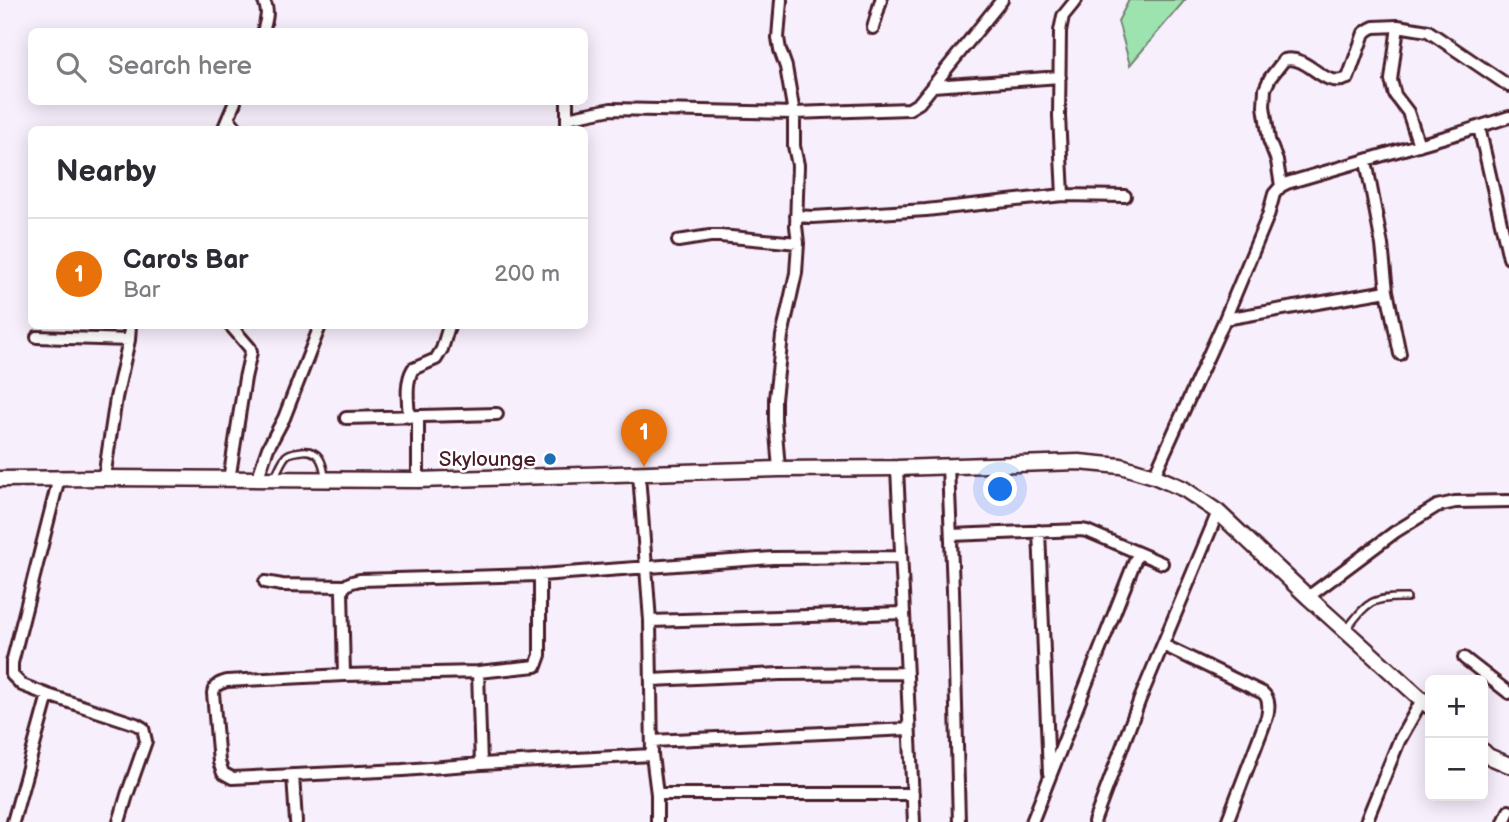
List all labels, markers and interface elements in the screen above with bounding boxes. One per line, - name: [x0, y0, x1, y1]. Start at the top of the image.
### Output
- search box: [28, 28, 588, 105]
- icon: search: [52, 48, 90, 86]
- text: Search here: [108, 51, 252, 82]
- text: Nearby: [56, 154, 156, 190]
- text: Caro's Bar: [123, 245, 249, 276]
- text: 1: [74, 260, 84, 288]
- text: 200 m: [494, 260, 560, 288]
- text: Bar: [123, 276, 160, 304]
- pin: 1: [621, 409, 667, 467]
- place label: Skylounge: [439, 447, 536, 472]
- marker: Skylounge: [542, 451, 558, 467]
- your location: [983, 472, 1017, 506]
- map controls: [1425, 675, 1488, 801]
- button: +: [1425, 675, 1488, 738]
- button: −: [1425, 738, 1488, 801]

